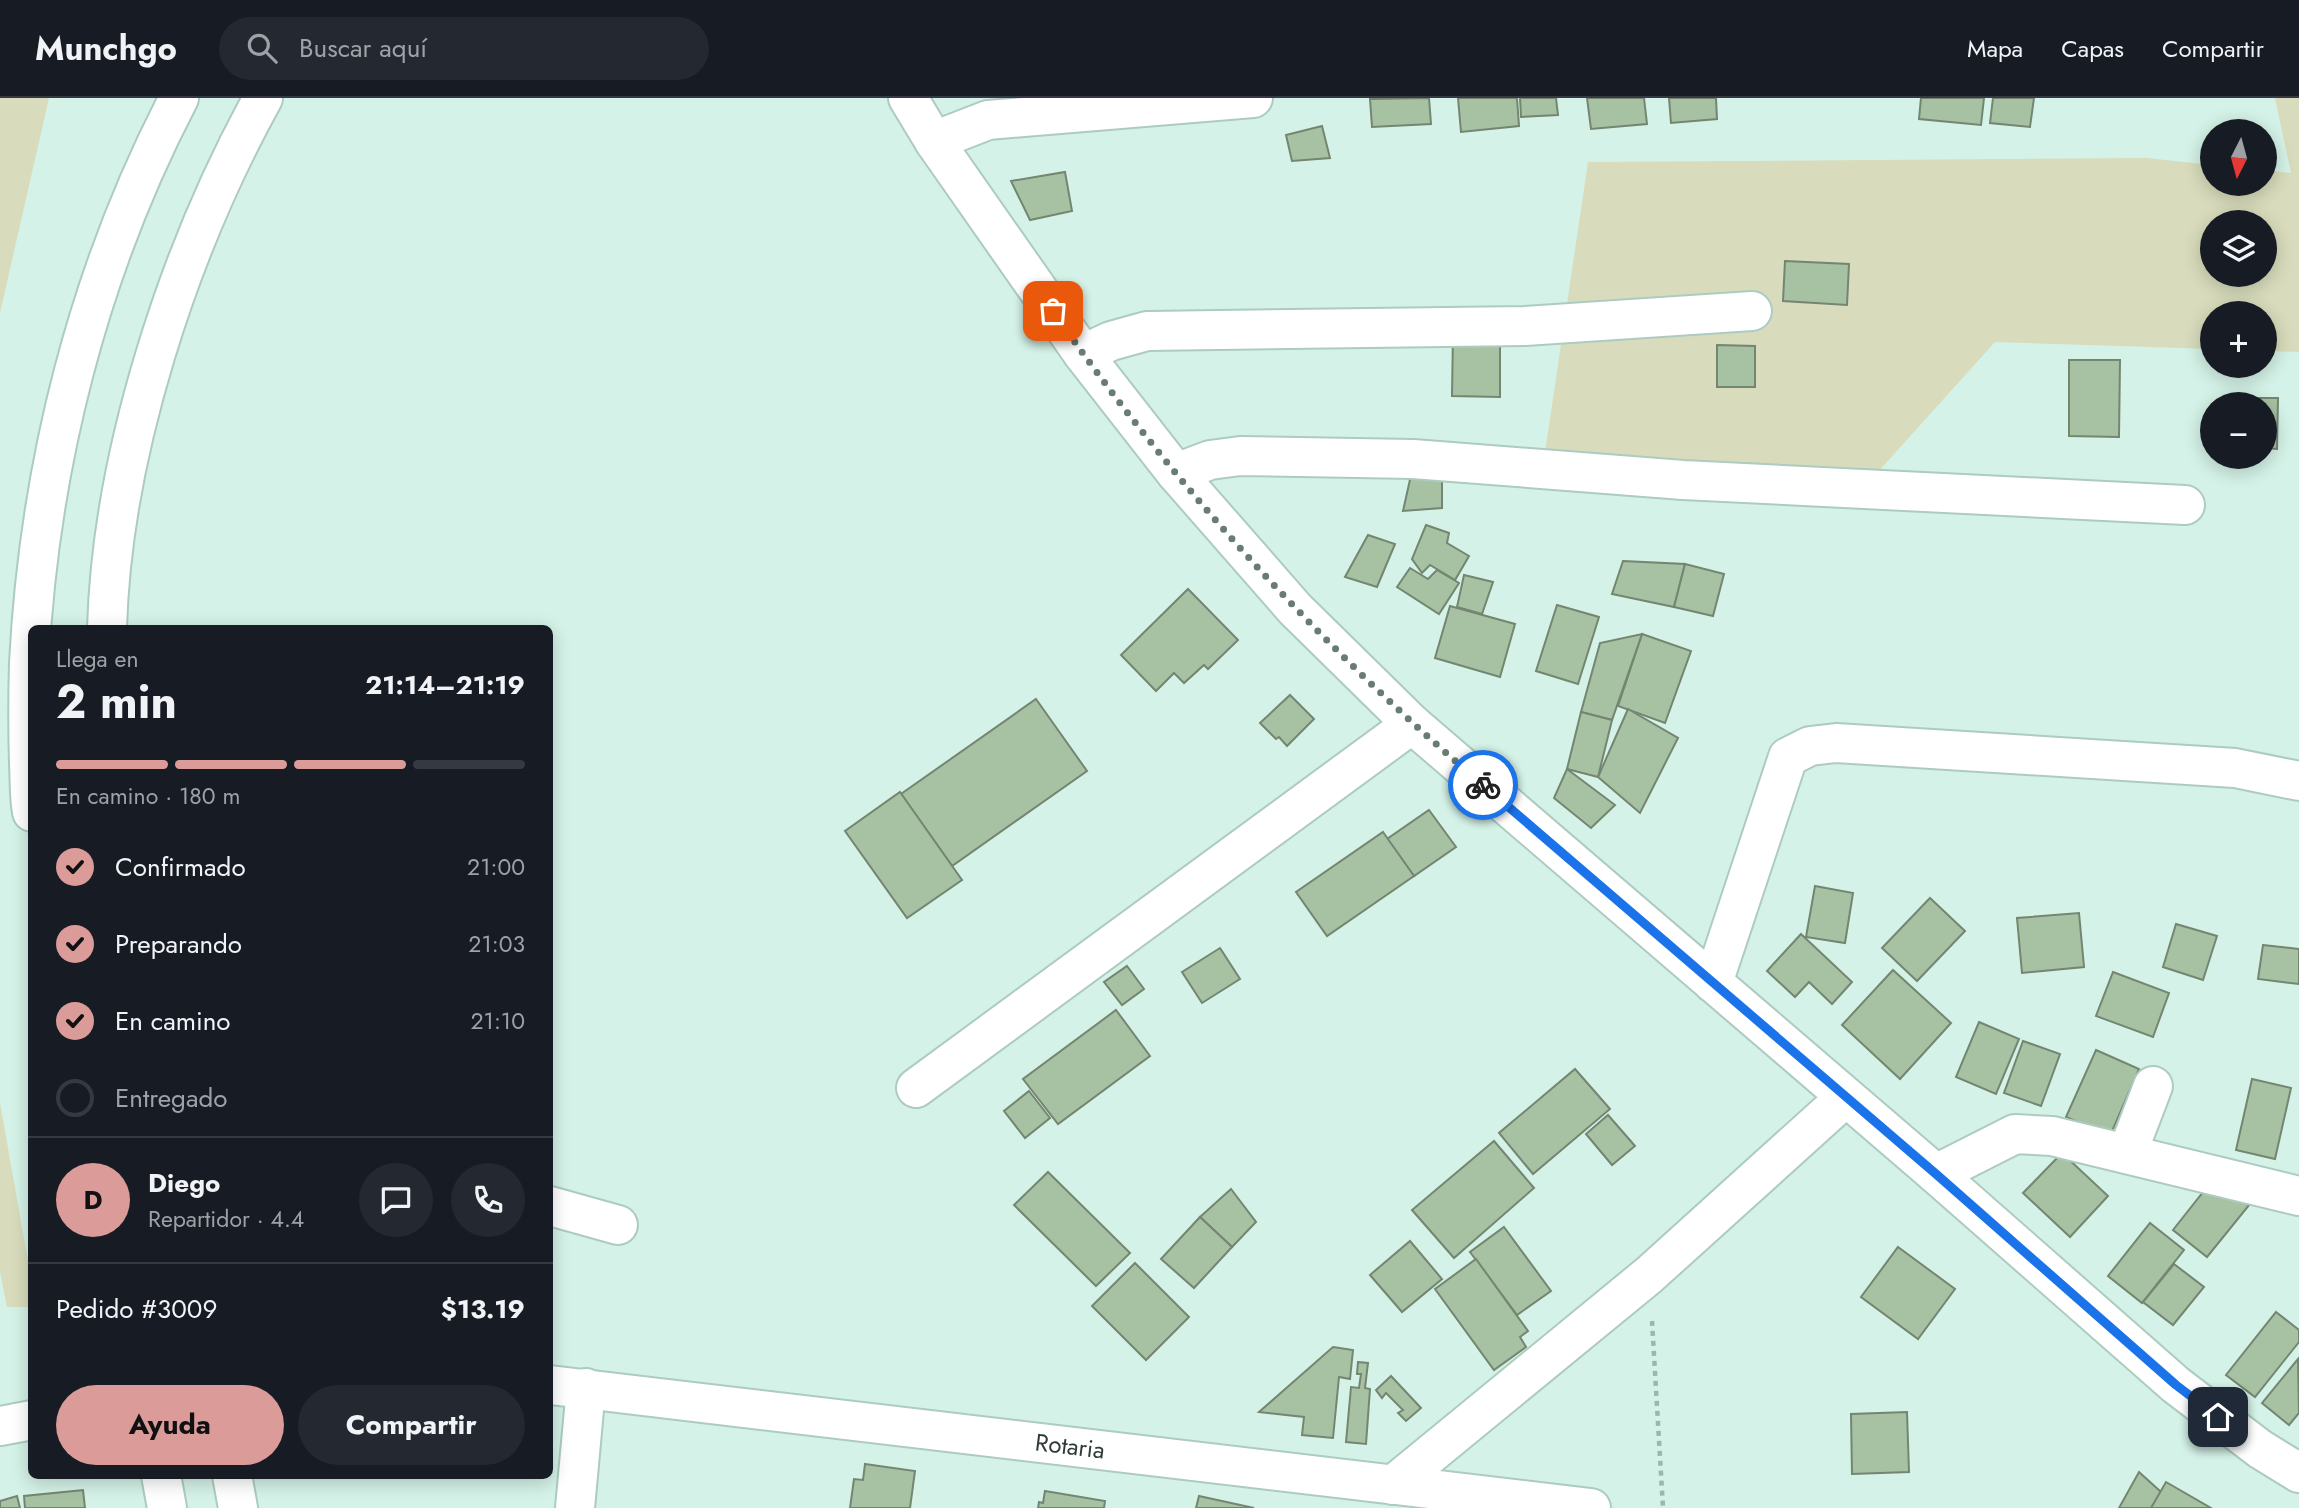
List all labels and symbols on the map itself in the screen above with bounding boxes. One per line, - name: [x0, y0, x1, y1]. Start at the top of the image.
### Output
- north arrow: [2200, 119, 2277, 196]
- pin: [1023, 281, 1083, 341]
- courier: [1448, 750, 1518, 820]
- pin: [2188, 1387, 2248, 1447]
- street label: Rotaria: [1033, 1424, 1107, 1468]

